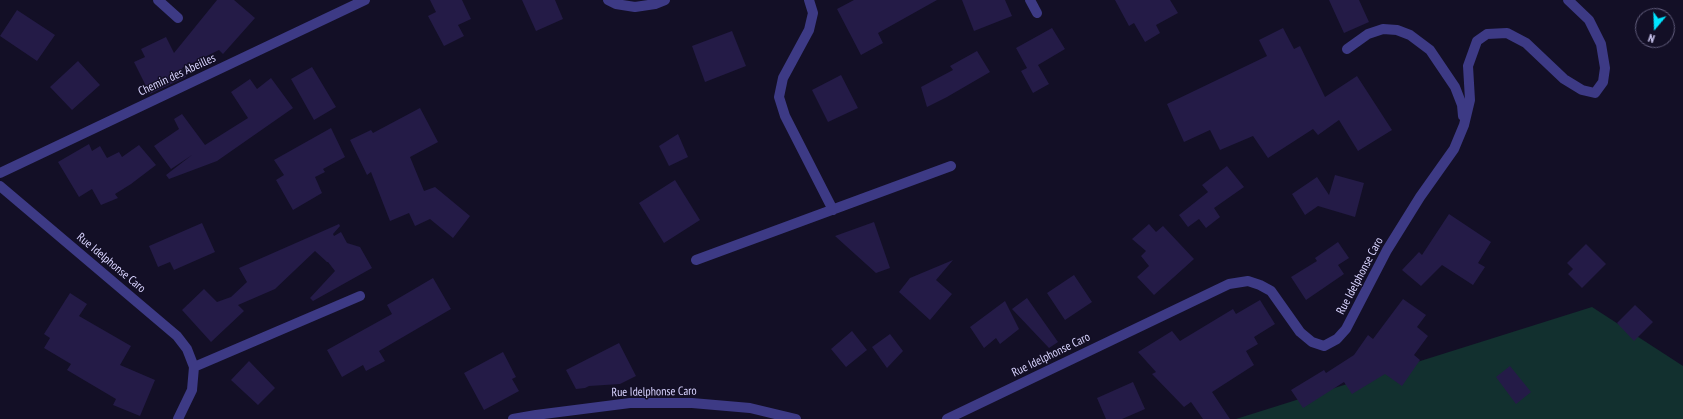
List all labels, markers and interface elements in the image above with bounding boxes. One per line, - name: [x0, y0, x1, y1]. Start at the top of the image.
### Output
- north arrow: [1635, 8, 1675, 48]
- text: N: [1646, 31, 1657, 46]
- street label: Chemin des Abeilles: [136, 51, 218, 99]
- street label: Rue Idelphonse Caro: [74, 230, 148, 296]
- street label: Rue Idelphonse Caro: [1334, 235, 1386, 317]
- street label: Rue Idelphonse Caro: [1009, 330, 1093, 380]
- street label: Rue Idelphonse Caro: [611, 384, 697, 400]

